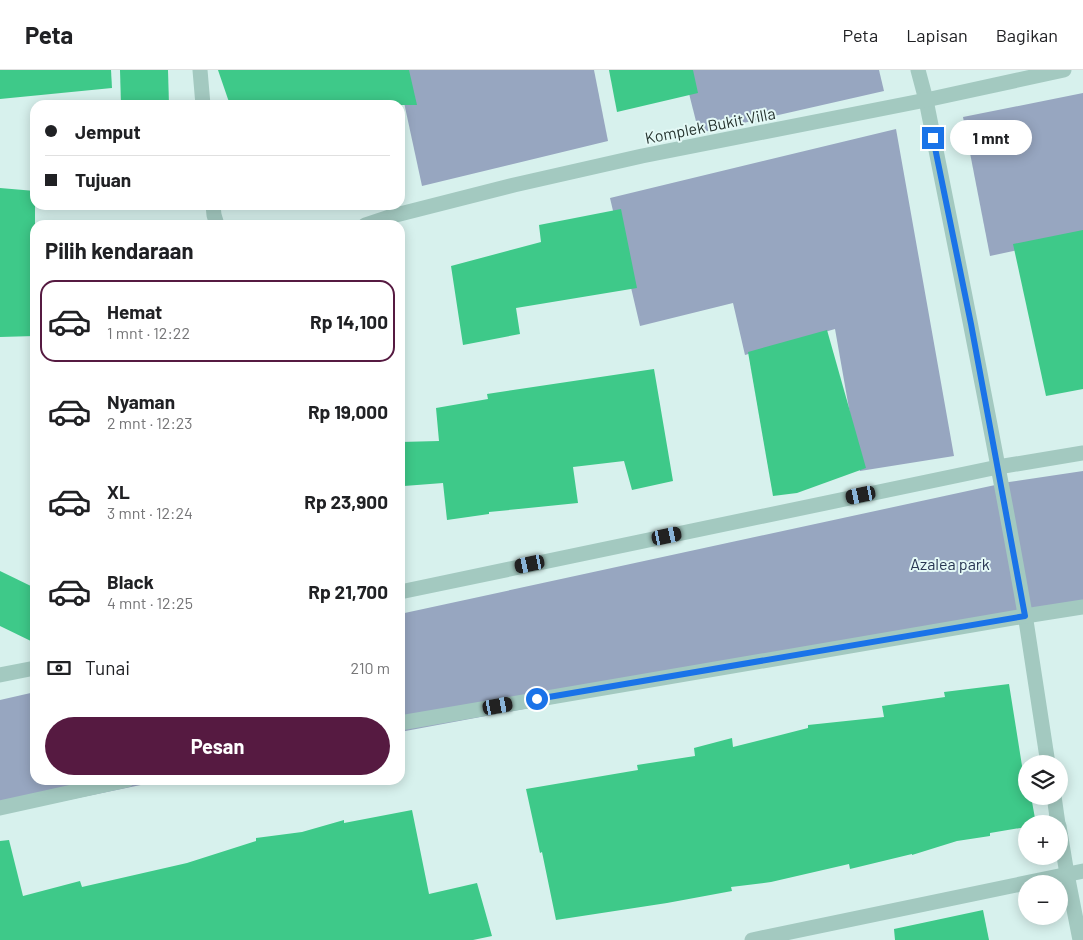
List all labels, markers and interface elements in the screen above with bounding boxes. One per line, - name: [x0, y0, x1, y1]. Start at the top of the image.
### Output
- text: Peta: [25, 20, 73, 49]
- text: Peta: [843, 24, 878, 46]
- text: Lapisan: [906, 24, 968, 46]
- text: Bagikan: [996, 24, 1058, 46]
- street label: Komplek Bukit Villa: [643, 103, 777, 147]
- text: Jemput: [75, 120, 141, 143]
- callout: 1 mnt: [950, 120, 1033, 156]
- route end: [922, 127, 944, 149]
- text: 1 mnt: [972, 128, 1010, 147]
- text: Tujuan: [75, 168, 131, 191]
- text: Pilih kendaraan: [45, 237, 193, 263]
- icon: car: [47, 299, 92, 344]
- text: Hemat: [107, 300, 162, 323]
- text: Rp 14,100: [310, 310, 388, 333]
- text: 1 mnt · 12:22: [107, 323, 190, 342]
- icon: car: [47, 389, 92, 434]
- text: Nyaman: [107, 390, 175, 413]
- text: Rp 19,000: [308, 400, 388, 423]
- text: 2 mnt · 12:23: [107, 413, 193, 432]
- icon: car: [47, 479, 92, 524]
- text: XL: [107, 480, 130, 503]
- car: [844, 485, 877, 505]
- text: Rp 23,900: [304, 490, 388, 513]
- text: 3 mnt · 12:24: [107, 503, 193, 522]
- car: [650, 526, 683, 546]
- car: [513, 554, 546, 574]
- park label: Azalea park: [910, 554, 990, 573]
- icon: car: [47, 569, 92, 614]
- text: Black: [107, 570, 154, 593]
- text: Rp 21,700: [308, 580, 388, 603]
- text: 4 mnt · 12:25: [107, 593, 193, 612]
- icon: cash: [45, 654, 73, 682]
- text: Tunai: [85, 656, 130, 679]
- text: 210 m: [351, 658, 390, 677]
- route start: [526, 688, 548, 710]
- car: [481, 696, 514, 716]
- button: Pesan: [45, 717, 390, 775]
- map controls: [1018, 755, 1068, 925]
- button: layers: [1018, 755, 1068, 805]
- button: +: [1018, 815, 1068, 865]
- button: −: [1018, 875, 1068, 925]

